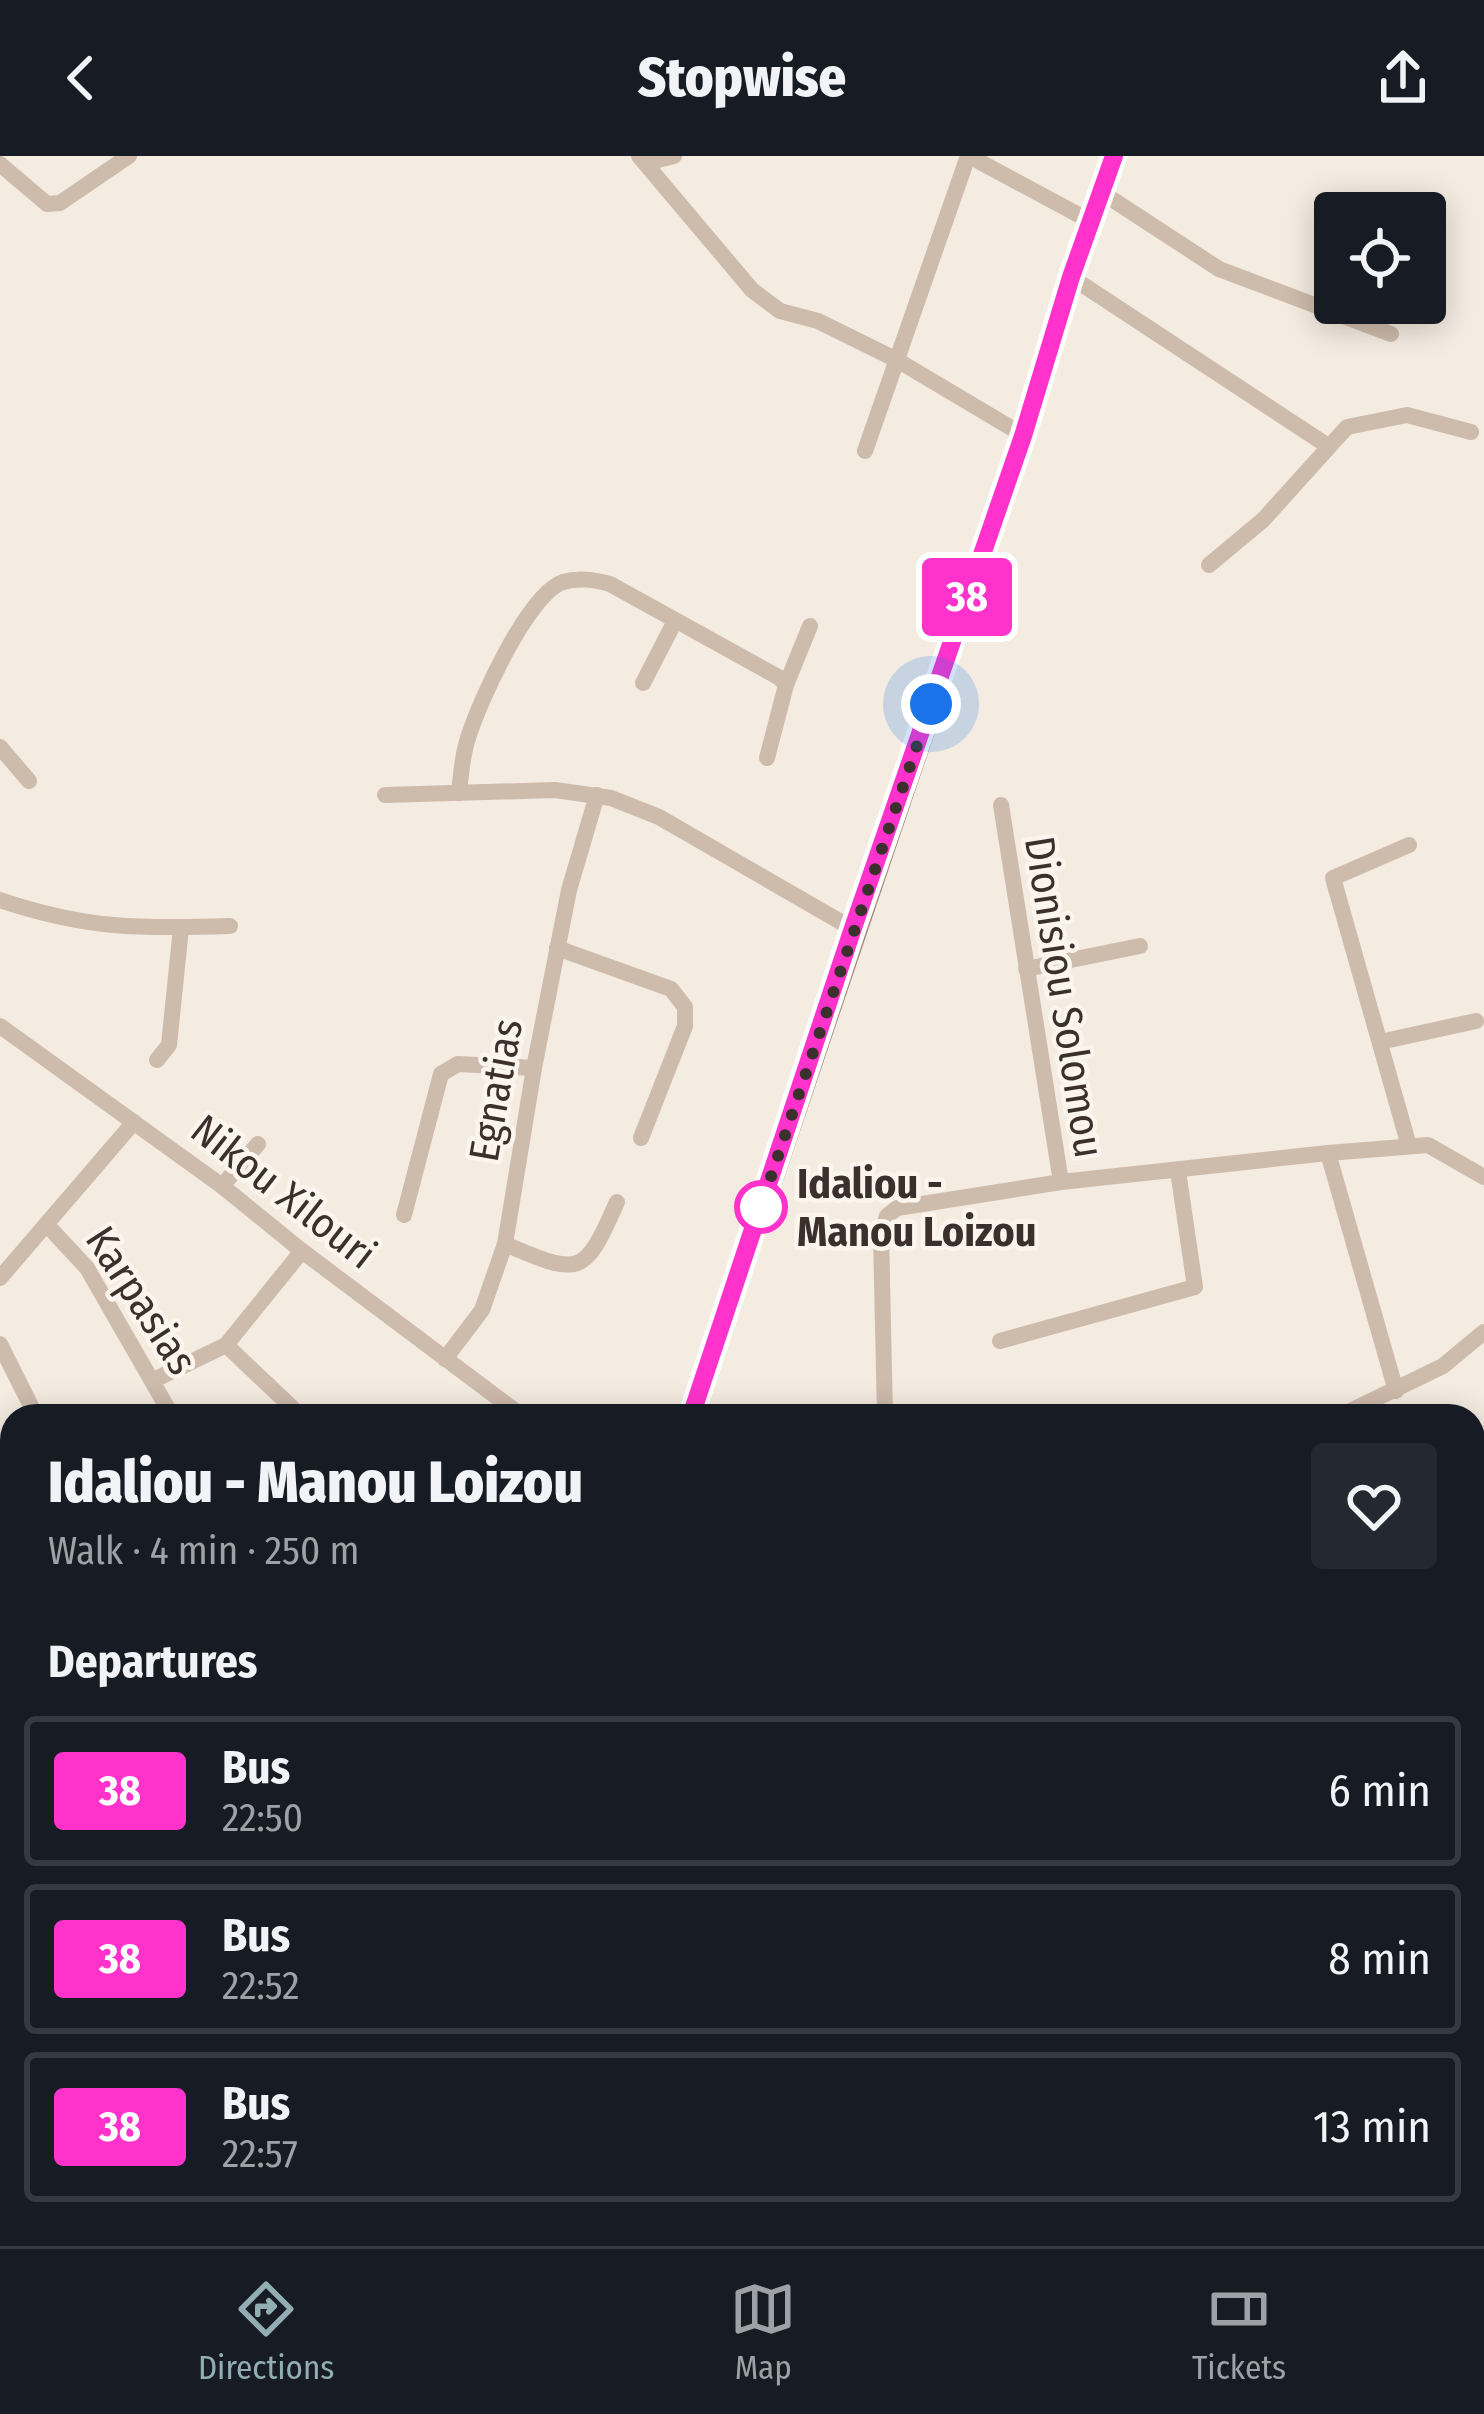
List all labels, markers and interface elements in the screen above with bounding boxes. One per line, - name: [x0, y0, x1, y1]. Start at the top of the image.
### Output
- icon: back: [48, 45, 114, 111]
- icon: share: [1370, 45, 1436, 111]
- text: Stopwise: [638, 46, 846, 110]
- map controls: [1314, 192, 1446, 324]
- button: locate: [1314, 192, 1446, 324]
- line badge: 38: [913, 558, 1021, 636]
- text: 38: [946, 572, 988, 622]
- your location: [901, 674, 961, 734]
- street label: Dionisiou Solomou: [1014, 833, 1114, 1161]
- street label: Egnatias: [459, 1015, 533, 1165]
- street label: Nikou Xilouri: [181, 1104, 386, 1279]
- place label: Idaliou - Manou Loizou: [797, 1159, 1036, 1257]
- marker: Idaliou - Manou Loizou: [736, 1182, 786, 1232]
- street label: Karpasias: [75, 1217, 207, 1384]
- button: heart: [1311, 1443, 1437, 1569]
- text: Idaliou - Manou Loizou: [48, 1449, 583, 1517]
- text: Walk · 4 min · 250 m: [48, 1528, 359, 1574]
- text: Departures: [48, 1635, 257, 1689]
- text: Bus: [222, 1741, 290, 1795]
- text: 6 min: [1328, 1764, 1431, 1818]
- text: 38: [99, 1766, 141, 1816]
- text: 22:50: [222, 1795, 303, 1841]
- text: Bus: [222, 1909, 290, 1963]
- text: 8 min: [1328, 1932, 1431, 1986]
- text: 38: [99, 1934, 141, 1984]
- text: 22:52: [222, 1963, 300, 2009]
- text: Bus: [222, 2077, 290, 2131]
- text: 13 min: [1313, 2100, 1431, 2154]
- text: 38: [99, 2102, 141, 2152]
- text: 22:57: [222, 2131, 298, 2177]
- tab: Directions: [198, 2276, 334, 2388]
- tab: Map: [730, 2276, 796, 2388]
- tab: Tickets: [1192, 2276, 1286, 2388]

